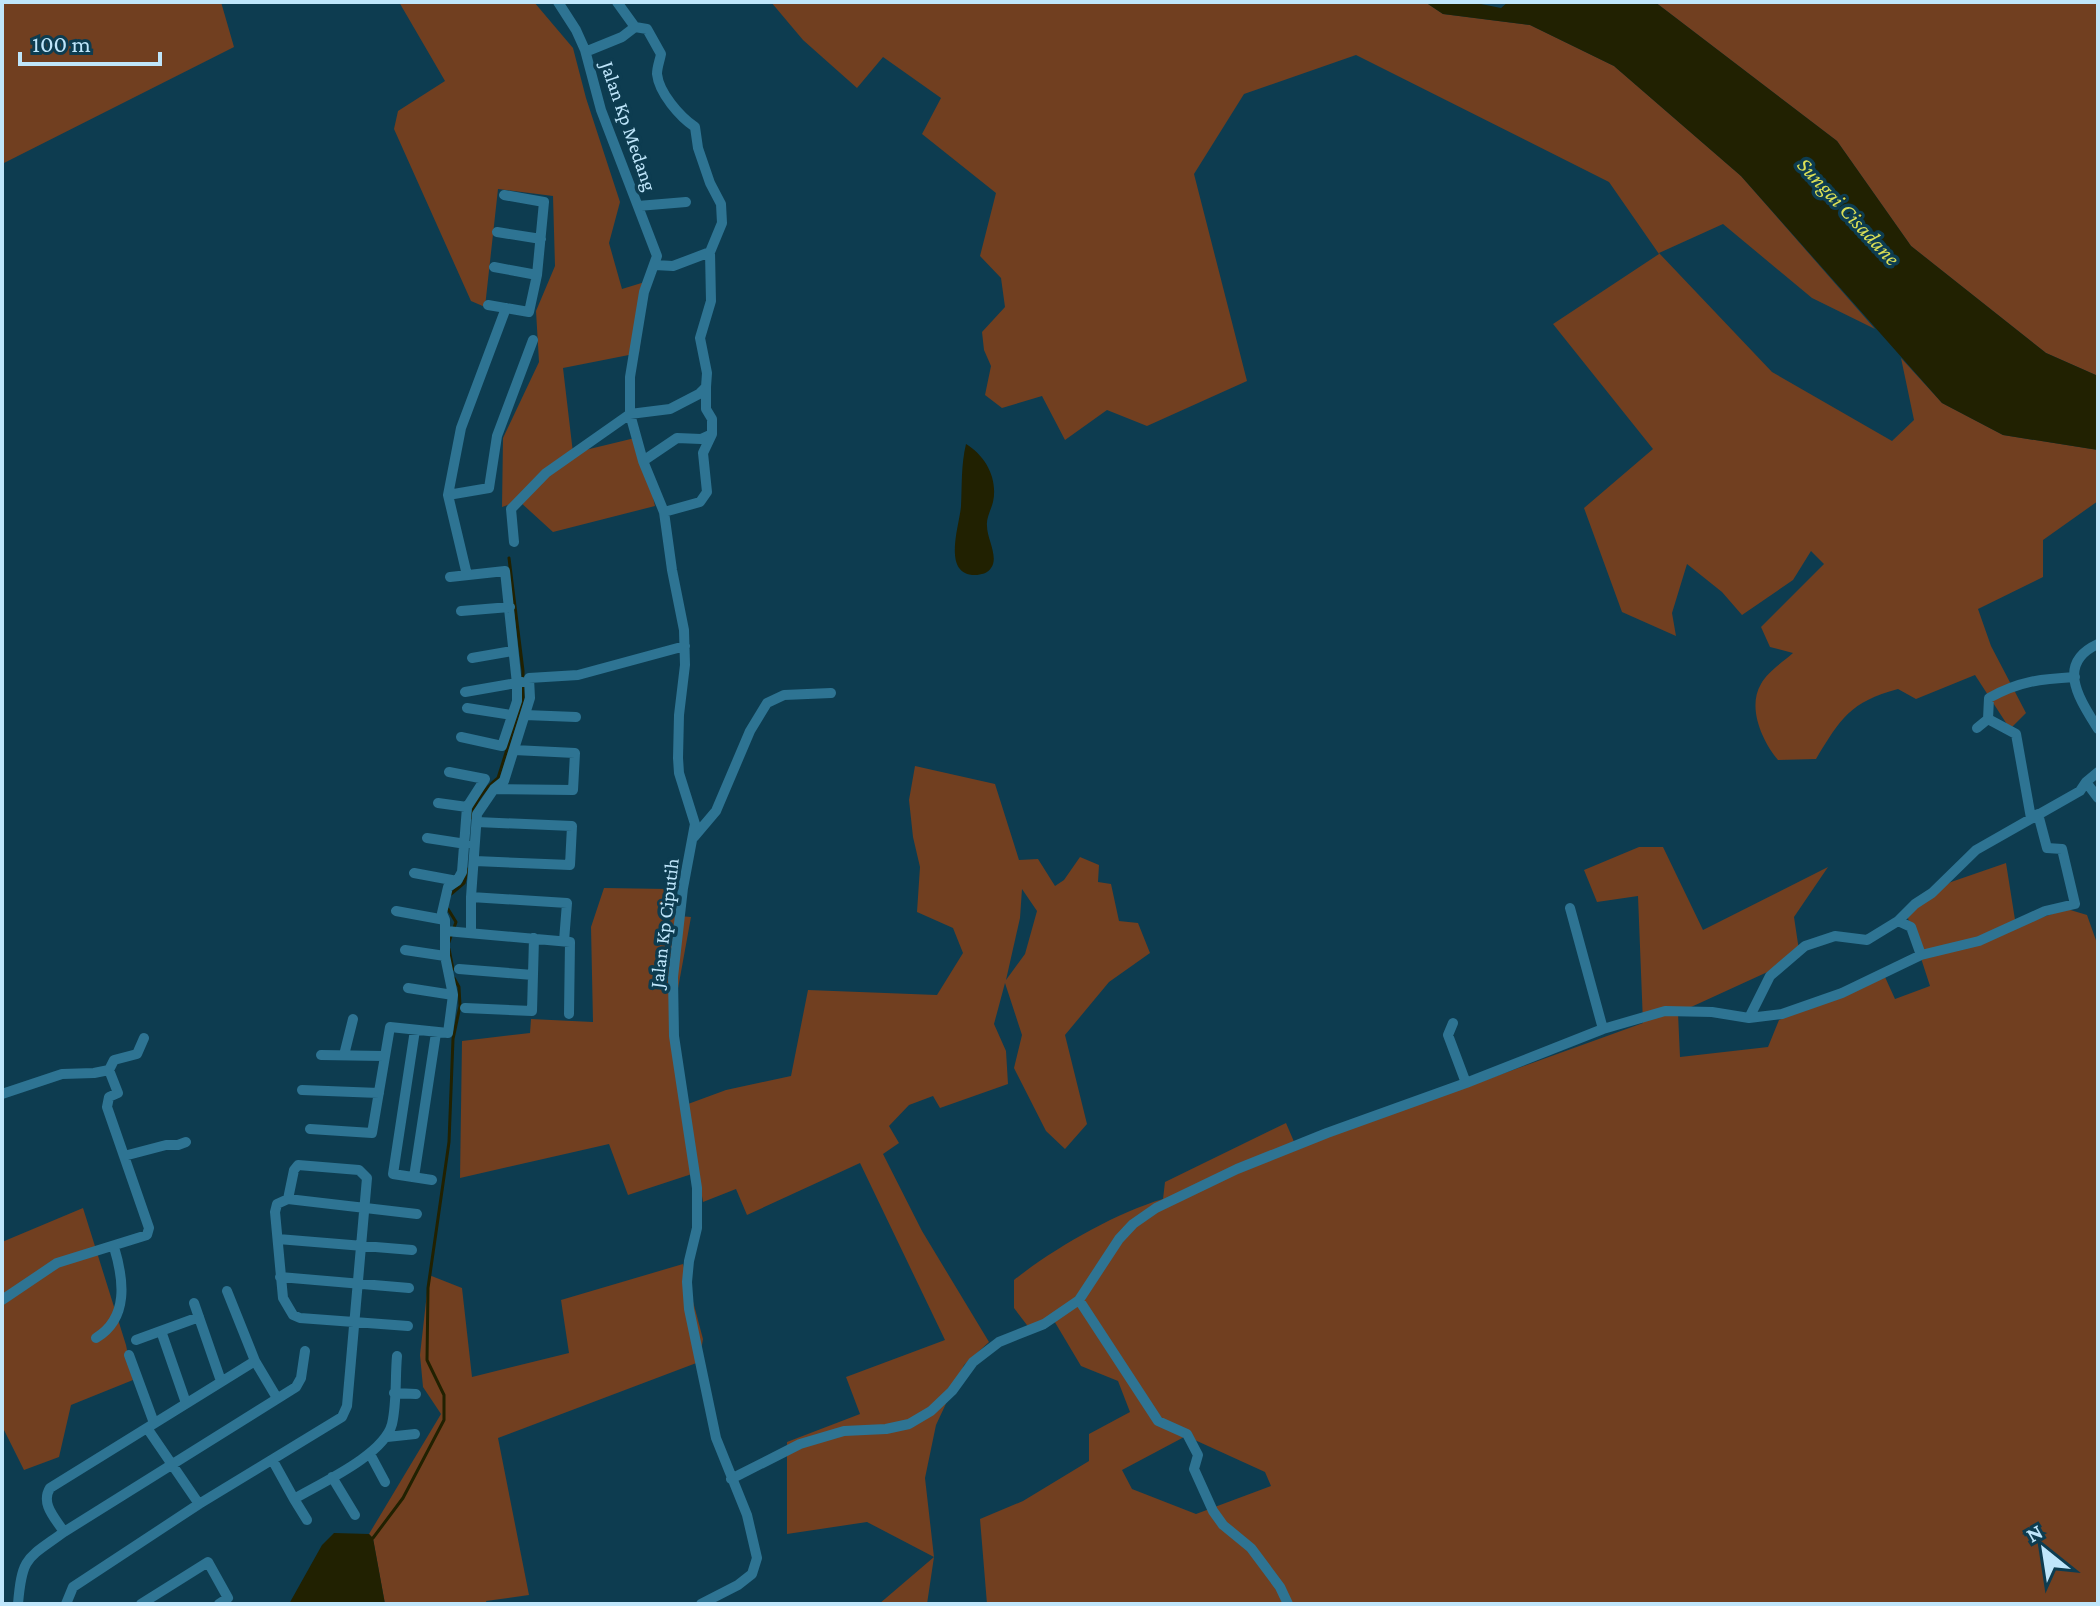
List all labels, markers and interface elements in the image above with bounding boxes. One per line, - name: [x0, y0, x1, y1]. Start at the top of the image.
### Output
- scale bar: [20, 16, 160, 66]
- text: 100 m: [32, 30, 91, 57]
- street label: Jalan Kp Medang: [595, 56, 662, 194]
- water label: Sungai Cisadane: [1792, 152, 1906, 271]
- street label: Jalan Kp Ciputih: [645, 857, 684, 991]
- north arrow: [2004, 1510, 2084, 1590]
- text: N: [2022, 1519, 2047, 1548]

